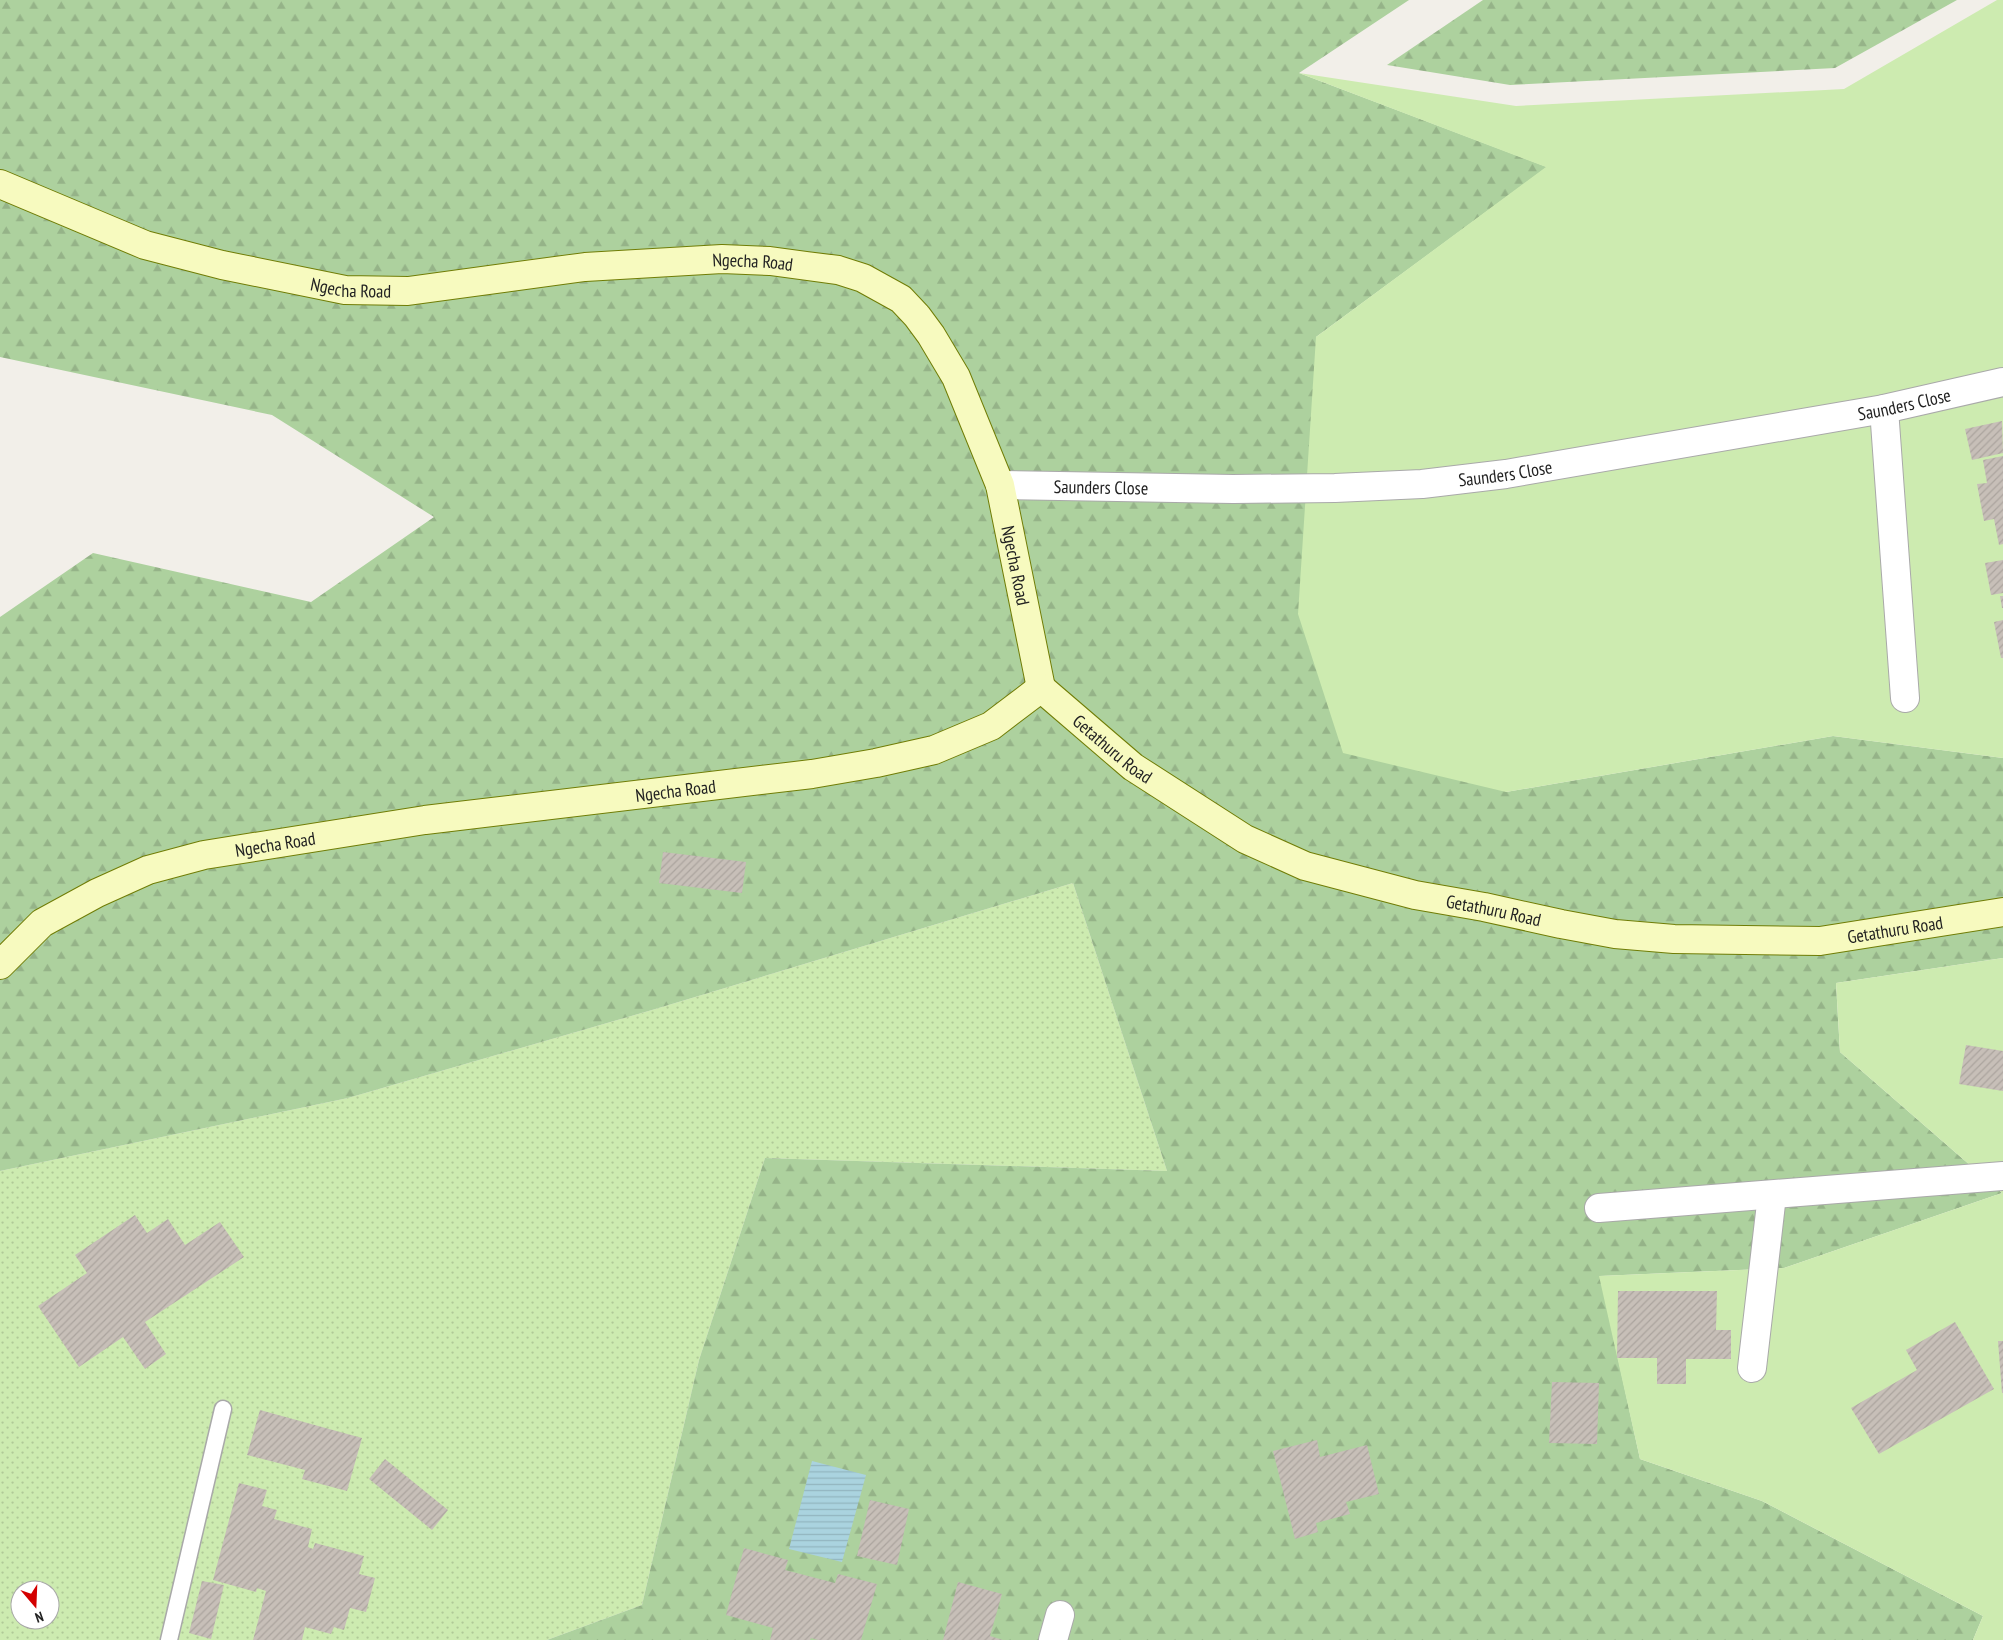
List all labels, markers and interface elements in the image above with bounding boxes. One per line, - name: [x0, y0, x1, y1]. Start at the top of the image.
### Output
- street label: Ngecha Road: [712, 248, 794, 275]
- street label: Ngecha Road: [309, 272, 391, 302]
- street label: Saunders Close: [1856, 383, 1953, 425]
- street label: Saunders Close: [1457, 455, 1554, 491]
- street label: Saunders Close: [1054, 474, 1148, 499]
- street label: Ngecha Road: [997, 523, 1036, 607]
- street label: Getathuru Road: [1068, 709, 1157, 788]
- street label: Ngecha Road: [634, 774, 717, 806]
- street label: Ngecha Road: [233, 826, 317, 861]
- street label: Getathuru Road: [1444, 889, 1543, 931]
- street label: Getathuru Road: [1846, 910, 1944, 948]
- north arrow: [10, 1580, 60, 1630]
- text: N: [33, 1608, 46, 1627]

